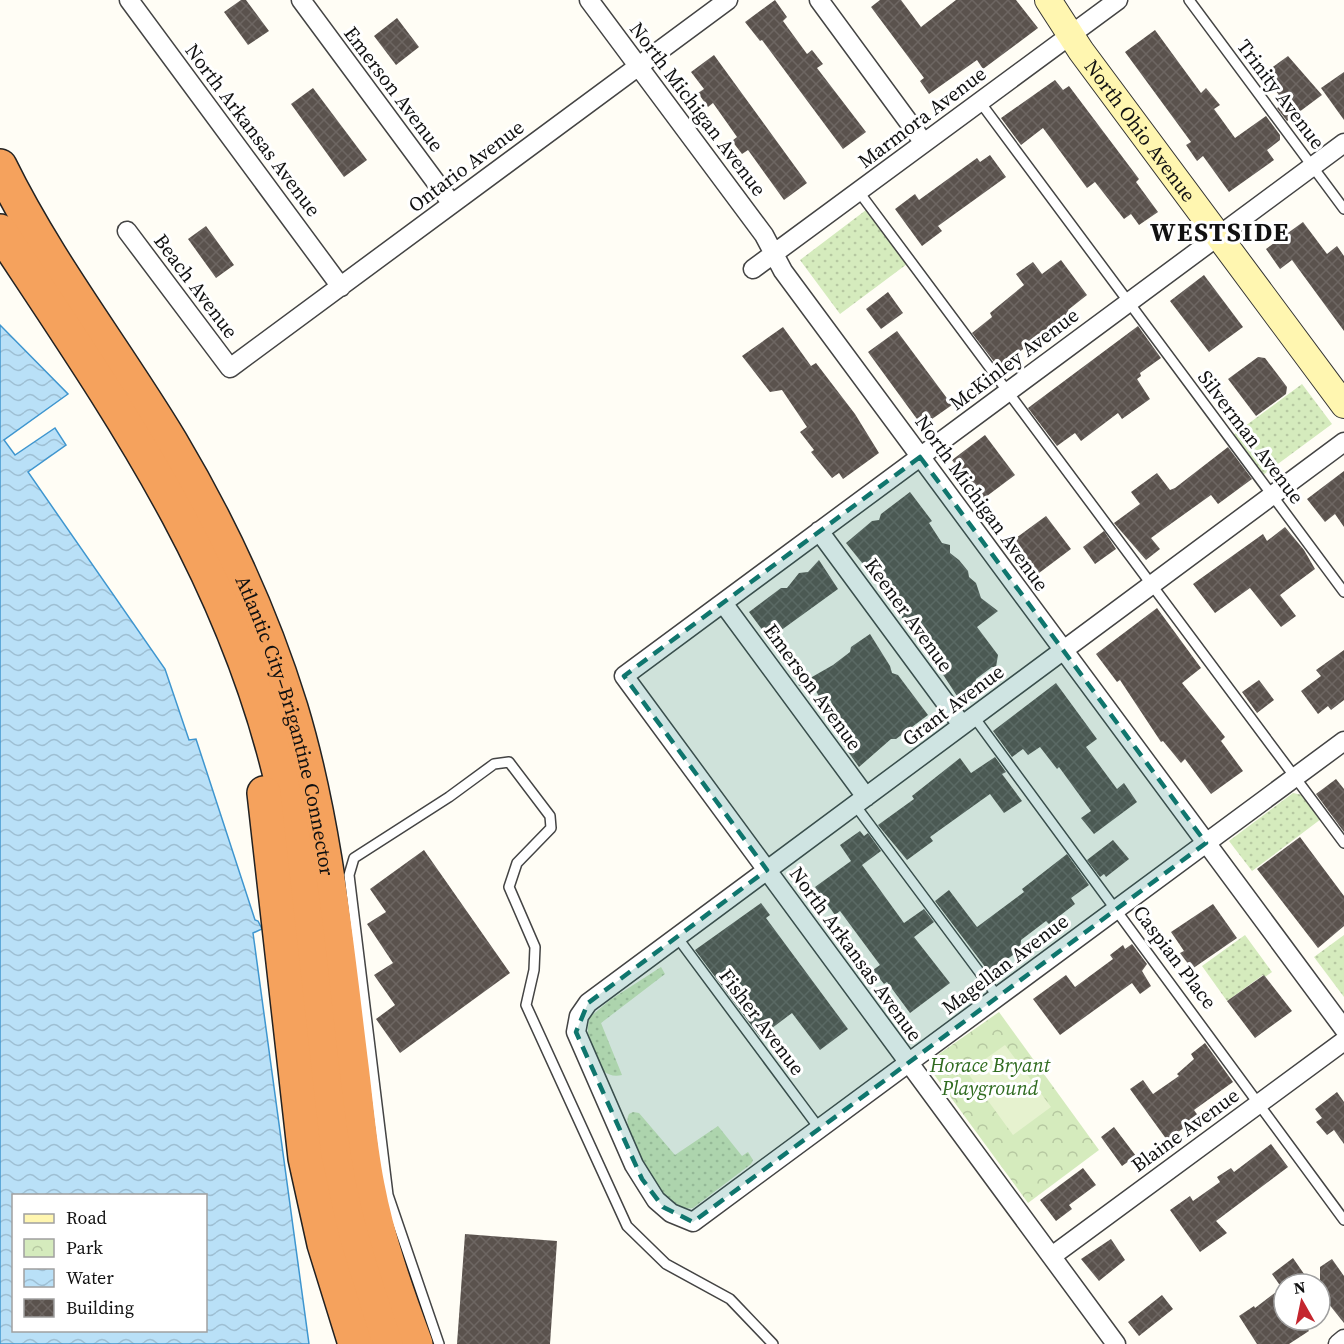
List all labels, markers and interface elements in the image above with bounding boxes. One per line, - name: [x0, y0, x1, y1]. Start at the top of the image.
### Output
- street label: North Michigan Avenue: [623, 16, 773, 202]
- street label: Emerson Avenue: [337, 20, 451, 158]
- street label: Trinity Avenue: [1230, 33, 1332, 155]
- street label: North Arkansas Avenue: [179, 38, 327, 222]
- street label: North Ohio Avenue: [1078, 54, 1202, 208]
- street label: Marmora Avenue: [852, 60, 992, 174]
- street label: Ontario Avenue: [402, 113, 530, 219]
- district label: WESTSIDE: [1150, 214, 1290, 250]
- street label: Beach Avenue: [147, 228, 245, 344]
- street label: McKinley Avenue: [944, 301, 1084, 417]
- street label: Silverman Avenue: [1191, 364, 1311, 510]
- street label: North Michigan Avenue: [909, 409, 1055, 597]
- street label: Keener Avenue: [858, 552, 960, 678]
- street label: Atlantic City–Brigantine Connector: [229, 571, 341, 878]
- street label: Emerson Avenue: [757, 618, 869, 756]
- street label: Grant Avenue: [896, 657, 1010, 753]
- street label: North Arkansas Avenue: [783, 861, 929, 1047]
- street label: Caspian Place: [1127, 899, 1223, 1015]
- street label: Magellan Avenue: [936, 907, 1074, 1021]
- street label: Fisher Avenue: [713, 963, 811, 1081]
- park label: Horace Bryant Playground: [929, 1051, 1052, 1102]
- street label: Blaine Avenue: [1125, 1081, 1245, 1179]
- legend: [12, 1194, 207, 1332]
- text: Road: [66, 1205, 107, 1230]
- text: Park: [66, 1235, 103, 1260]
- text: Water: [66, 1265, 114, 1290]
- north arrow: [1272, 1272, 1332, 1332]
- text: N: [1292, 1275, 1307, 1299]
- text: Building: [66, 1295, 134, 1320]

